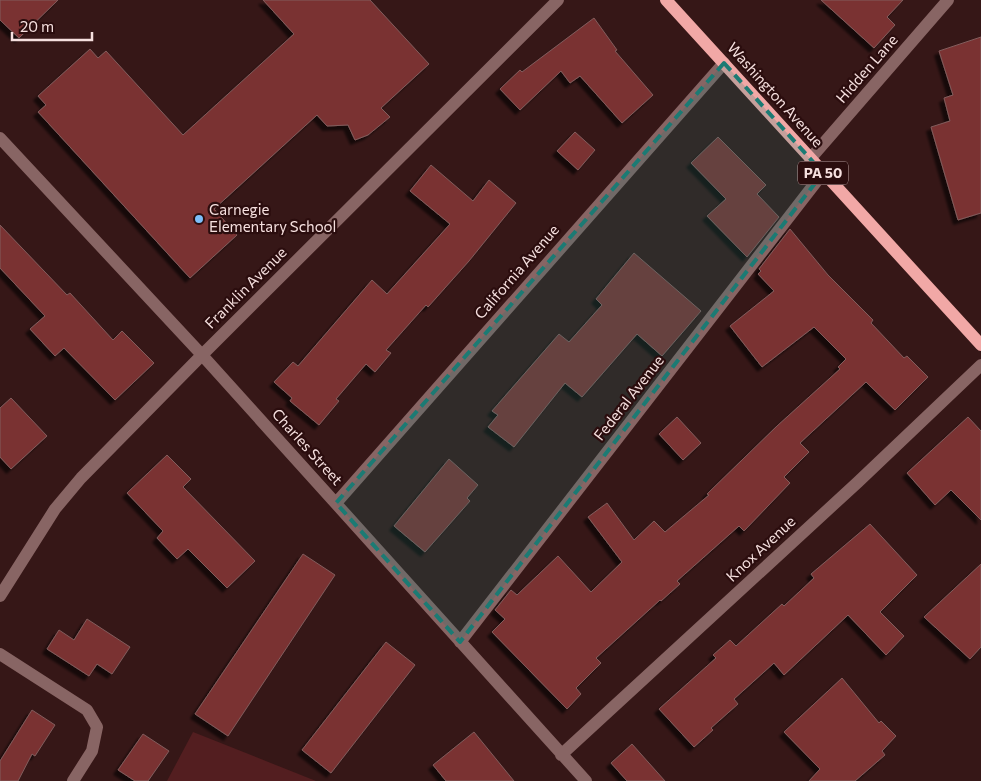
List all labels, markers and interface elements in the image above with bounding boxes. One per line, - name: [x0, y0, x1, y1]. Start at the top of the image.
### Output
- scale bar: [12, 10, 92, 42]
- text: 20 m: [20, 17, 54, 35]
- street label: Hidden Lane: [832, 30, 901, 106]
- street label: Washington Avenue: [724, 38, 828, 151]
- road number: PA 50: [798, 162, 848, 184]
- place label: Carnegie Elementary School: [209, 200, 336, 235]
- marker: Carnegie Elementary School: [193, 213, 205, 225]
- street label: California Avenue: [470, 220, 562, 322]
- street label: Franklin Avenue: [201, 243, 290, 332]
- street label: Federal Avenue: [589, 351, 667, 444]
- street label: Charles Street: [269, 404, 347, 488]
- street label: Knox Avenue: [722, 512, 799, 585]

